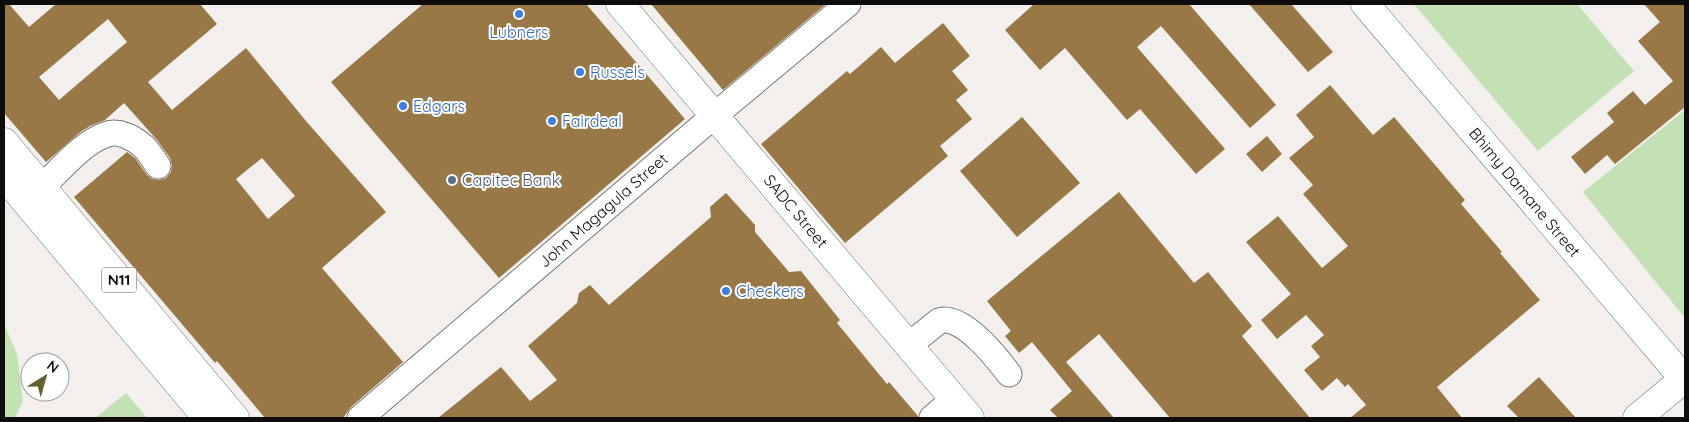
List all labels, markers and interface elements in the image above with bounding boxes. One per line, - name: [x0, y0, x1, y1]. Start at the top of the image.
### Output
- marker: Lubners: [513, 8, 525, 20]
- place label: Lubners: [489, 22, 549, 42]
- place label: Russels: [590, 62, 645, 82]
- marker: Russels: [574, 66, 586, 78]
- place label: Edgars: [413, 96, 465, 116]
- marker: Edgars: [397, 100, 409, 112]
- place label: Fairdeal: [562, 111, 622, 131]
- marker: Fairdeal: [546, 115, 558, 127]
- street label: Bhimy Damane Street: [1465, 123, 1585, 261]
- street label: John Magagula Street: [534, 148, 672, 272]
- place label: Capitec Bank: [462, 170, 560, 190]
- street label: SADC Street: [760, 170, 832, 252]
- marker: Capitec Bank: [446, 174, 458, 186]
- road number: N11: [102, 268, 136, 292]
- place label: Checkers: [736, 281, 804, 301]
- marker: Checkers: [720, 285, 732, 297]
- north arrow: [20, 352, 70, 402]
- text: N: [43, 356, 62, 377]

